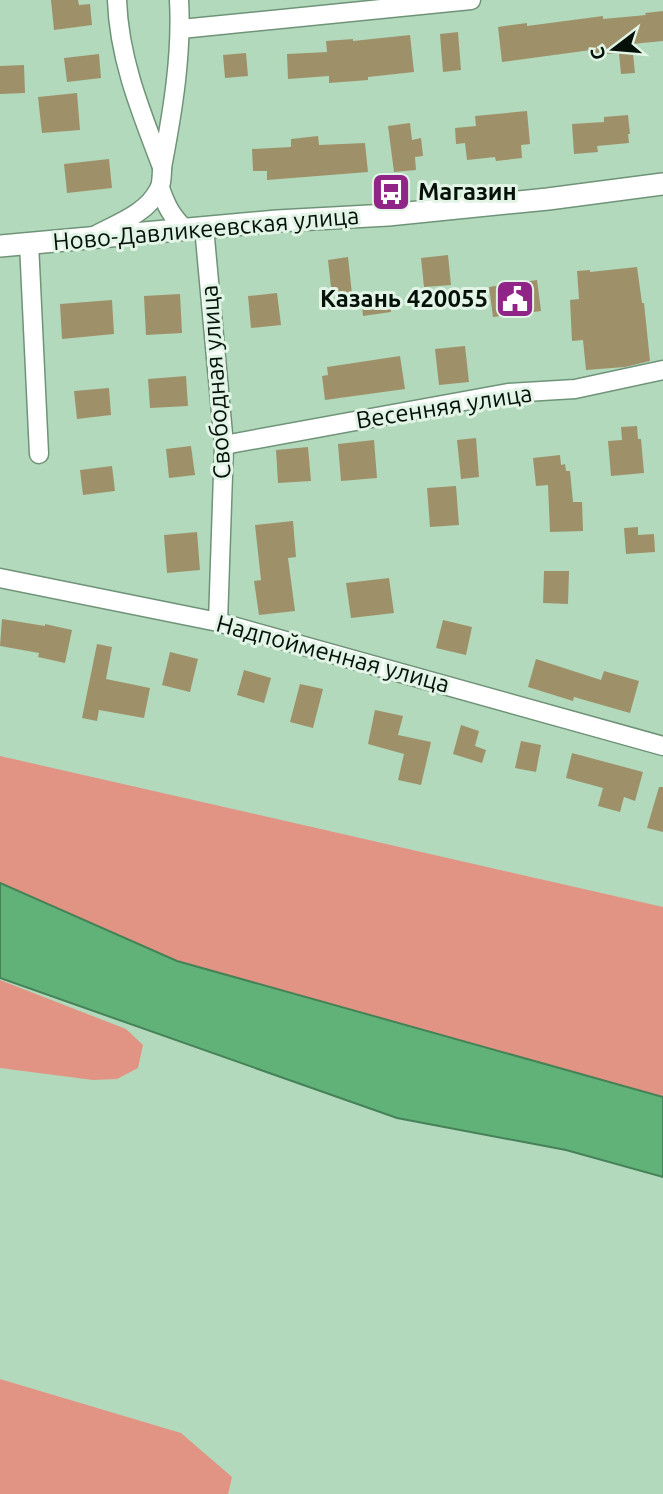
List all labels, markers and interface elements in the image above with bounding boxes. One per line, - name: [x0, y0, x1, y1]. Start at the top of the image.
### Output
- north arrow: [579, 14, 649, 84]
- text: С: [585, 45, 610, 63]
- bus stop icon: Магазин: [370, 171, 412, 213]
- place label: Магазин: [418, 178, 517, 205]
- street label: Ново-Давликеевская улица: [52, 202, 360, 255]
- public building icon: Казань 420055: [494, 278, 536, 320]
- street label: Свободная улица: [195, 284, 236, 480]
- place label: Казань 420055: [320, 285, 488, 312]
- street label: Весенняя улица: [354, 379, 534, 434]
- street label: Надпойменная улица: [214, 609, 453, 698]

